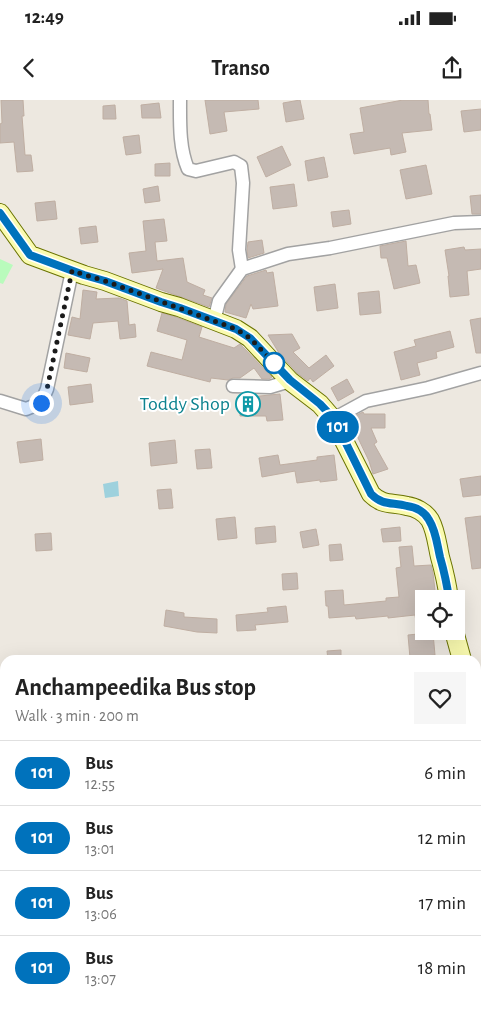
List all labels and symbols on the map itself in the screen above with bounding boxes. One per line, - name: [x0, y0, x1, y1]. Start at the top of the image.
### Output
- unlabelled marker: [263, 352, 285, 374]
- your location: [29, 391, 54, 416]
- building icon: Toddy Shop: [235, 391, 261, 417]
- place label: Toddy Shop: [140, 394, 230, 414]
- line badge: 101: [309, 411, 367, 443]

